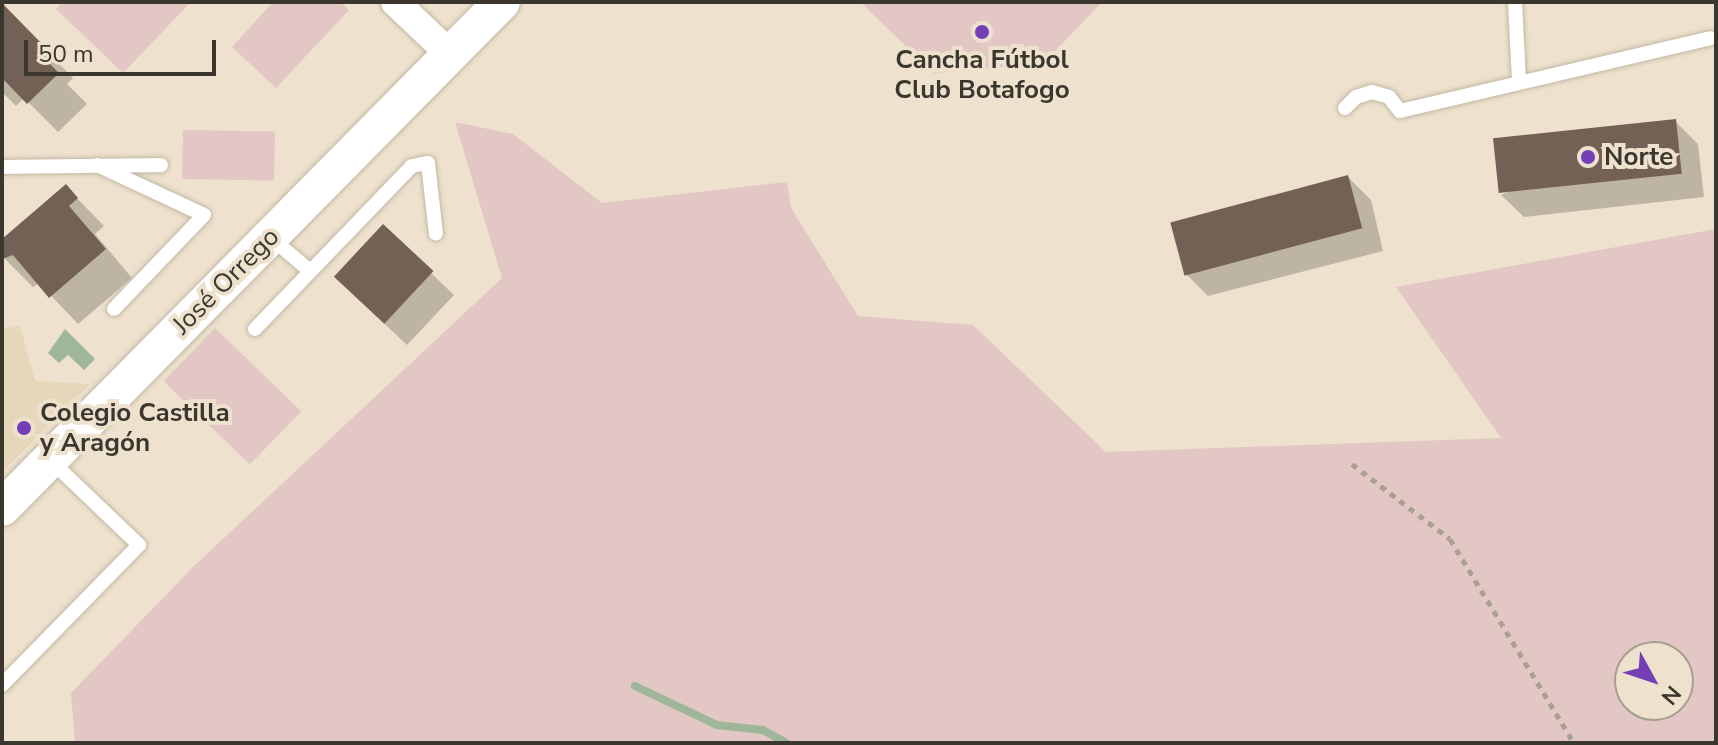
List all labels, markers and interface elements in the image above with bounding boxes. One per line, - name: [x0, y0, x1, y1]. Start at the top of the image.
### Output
- marker: Cancha Fútbol Club Botafogo: [973, 23, 991, 41]
- scale bar: [28, 24, 220, 74]
- text: 50 m: [38, 38, 94, 70]
- place label: Cancha Fútbol Club Botafogo: [894, 44, 1070, 106]
- place label: Norte: [1604, 141, 1673, 173]
- marker: Norte: [1579, 148, 1597, 166]
- street label: José Orrego: [166, 221, 286, 341]
- place label: Colegio Castilla y Aragón: [40, 397, 230, 458]
- marker: Colegio Castilla y Aragón: [15, 419, 33, 437]
- north arrow: [1614, 641, 1694, 721]
- text: N: [1654, 679, 1688, 711]

